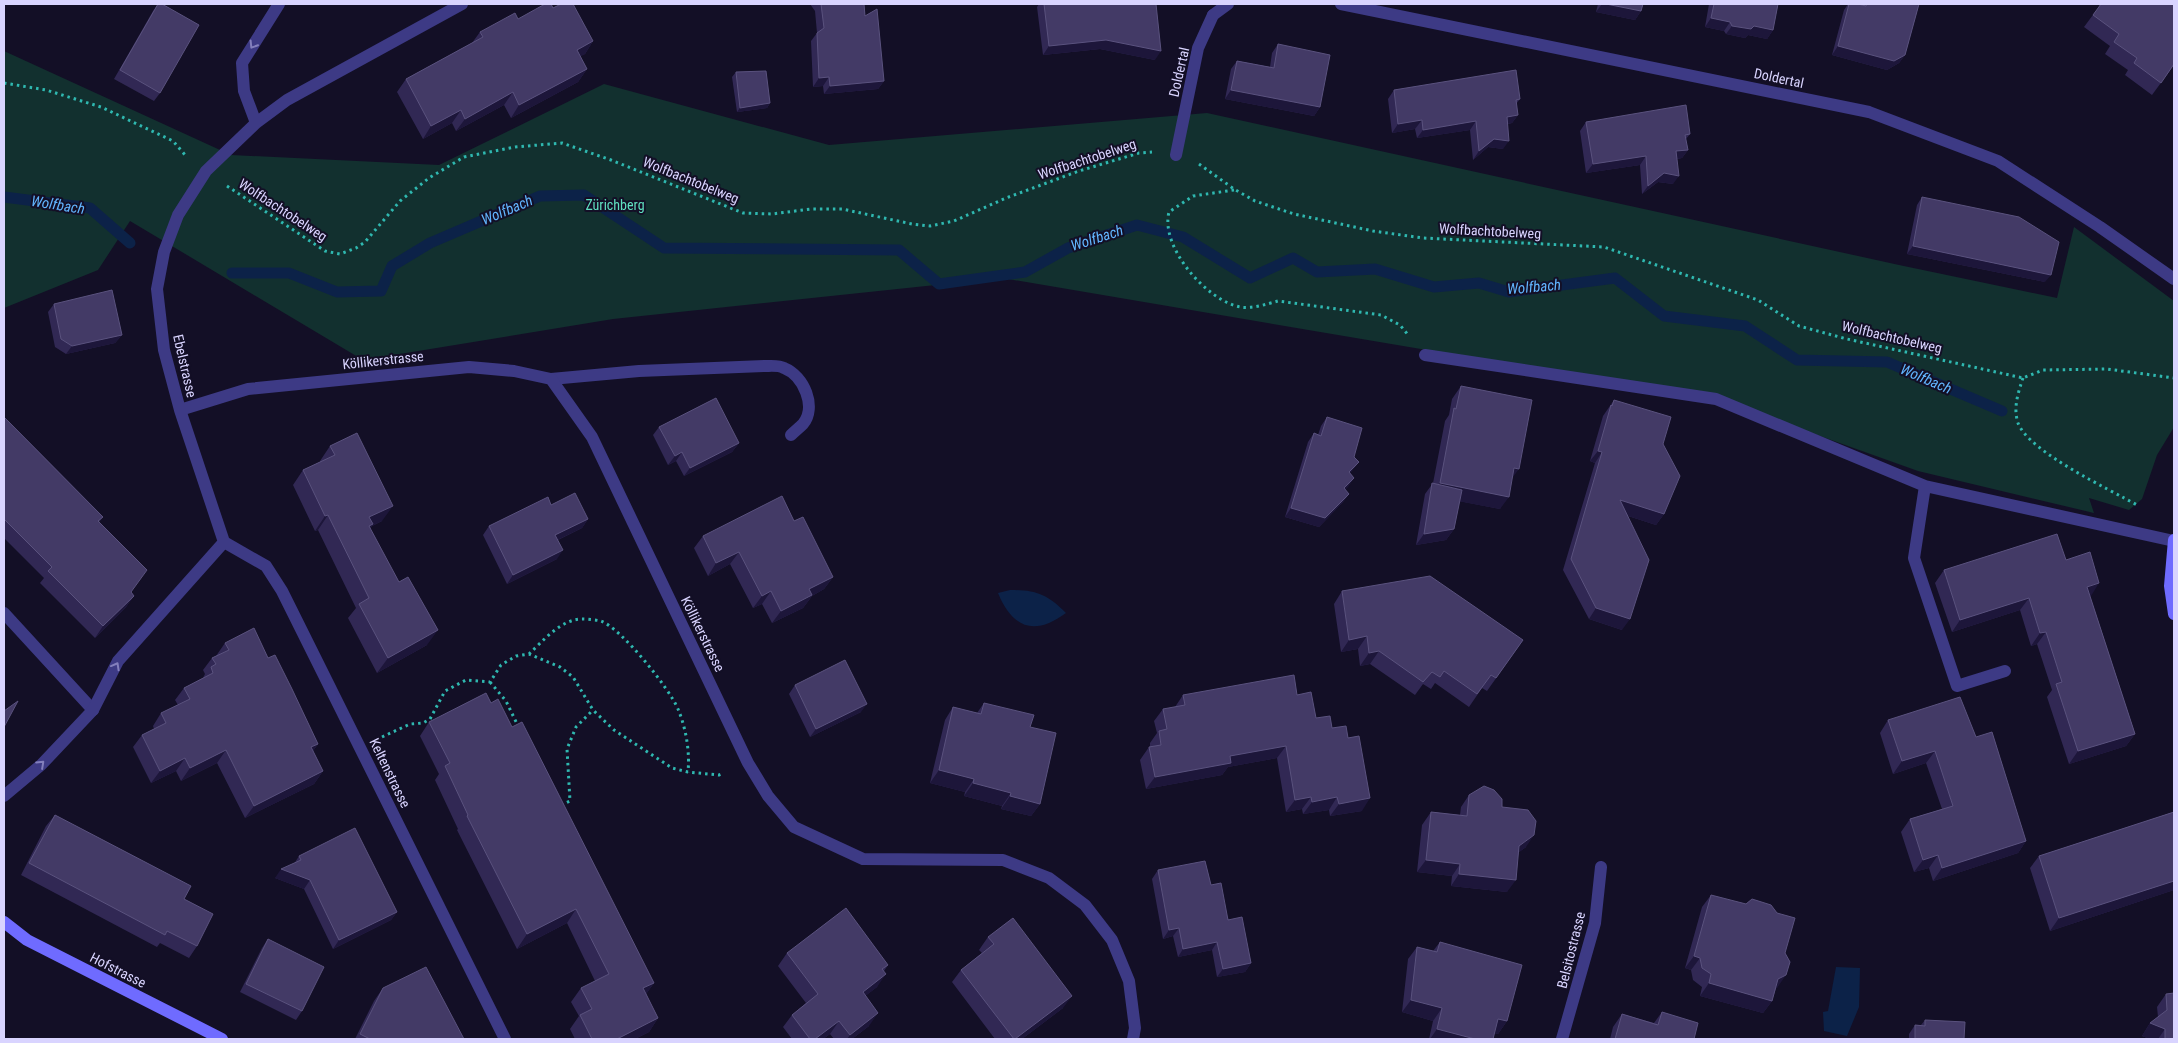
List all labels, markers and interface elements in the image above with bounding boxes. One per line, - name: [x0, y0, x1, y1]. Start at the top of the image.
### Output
- one-way arrow: [250, 40, 260, 49]
- street label: Doldertal: [1166, 46, 1192, 98]
- street label: Doldertal: [1753, 65, 1805, 91]
- street label: Wolfbachtobelweg: [1036, 136, 1138, 182]
- street label: Wolfbachtobelweg: [641, 153, 741, 207]
- street label: Wolfbachtobelweg: [236, 175, 330, 245]
- water label: Wolfbach: [479, 191, 535, 229]
- water label: Wolfbach: [30, 192, 86, 218]
- park label: Zürichberg: [585, 197, 645, 213]
- street label: Wolfbachtobelweg: [1439, 220, 1541, 242]
- water label: Wolfbach: [1069, 221, 1125, 255]
- water label: Wolfbach: [1506, 276, 1562, 298]
- street label: Wolfbachtobelweg: [1840, 318, 1944, 356]
- street label: Ebelstrasse: [170, 333, 200, 399]
- street label: Köllikerstrasse: [342, 348, 425, 372]
- water label: Wolfbach: [1898, 360, 1954, 398]
- street label: Köllikerstrasse: [678, 594, 728, 675]
- one-way arrow: [110, 663, 120, 672]
- street label: Keltenstrasse: [366, 736, 414, 811]
- one-way arrow: [35, 761, 44, 770]
- street label: Belsitostrasse: [1554, 910, 1588, 990]
- street label: Hofstrasse: [87, 949, 149, 991]

